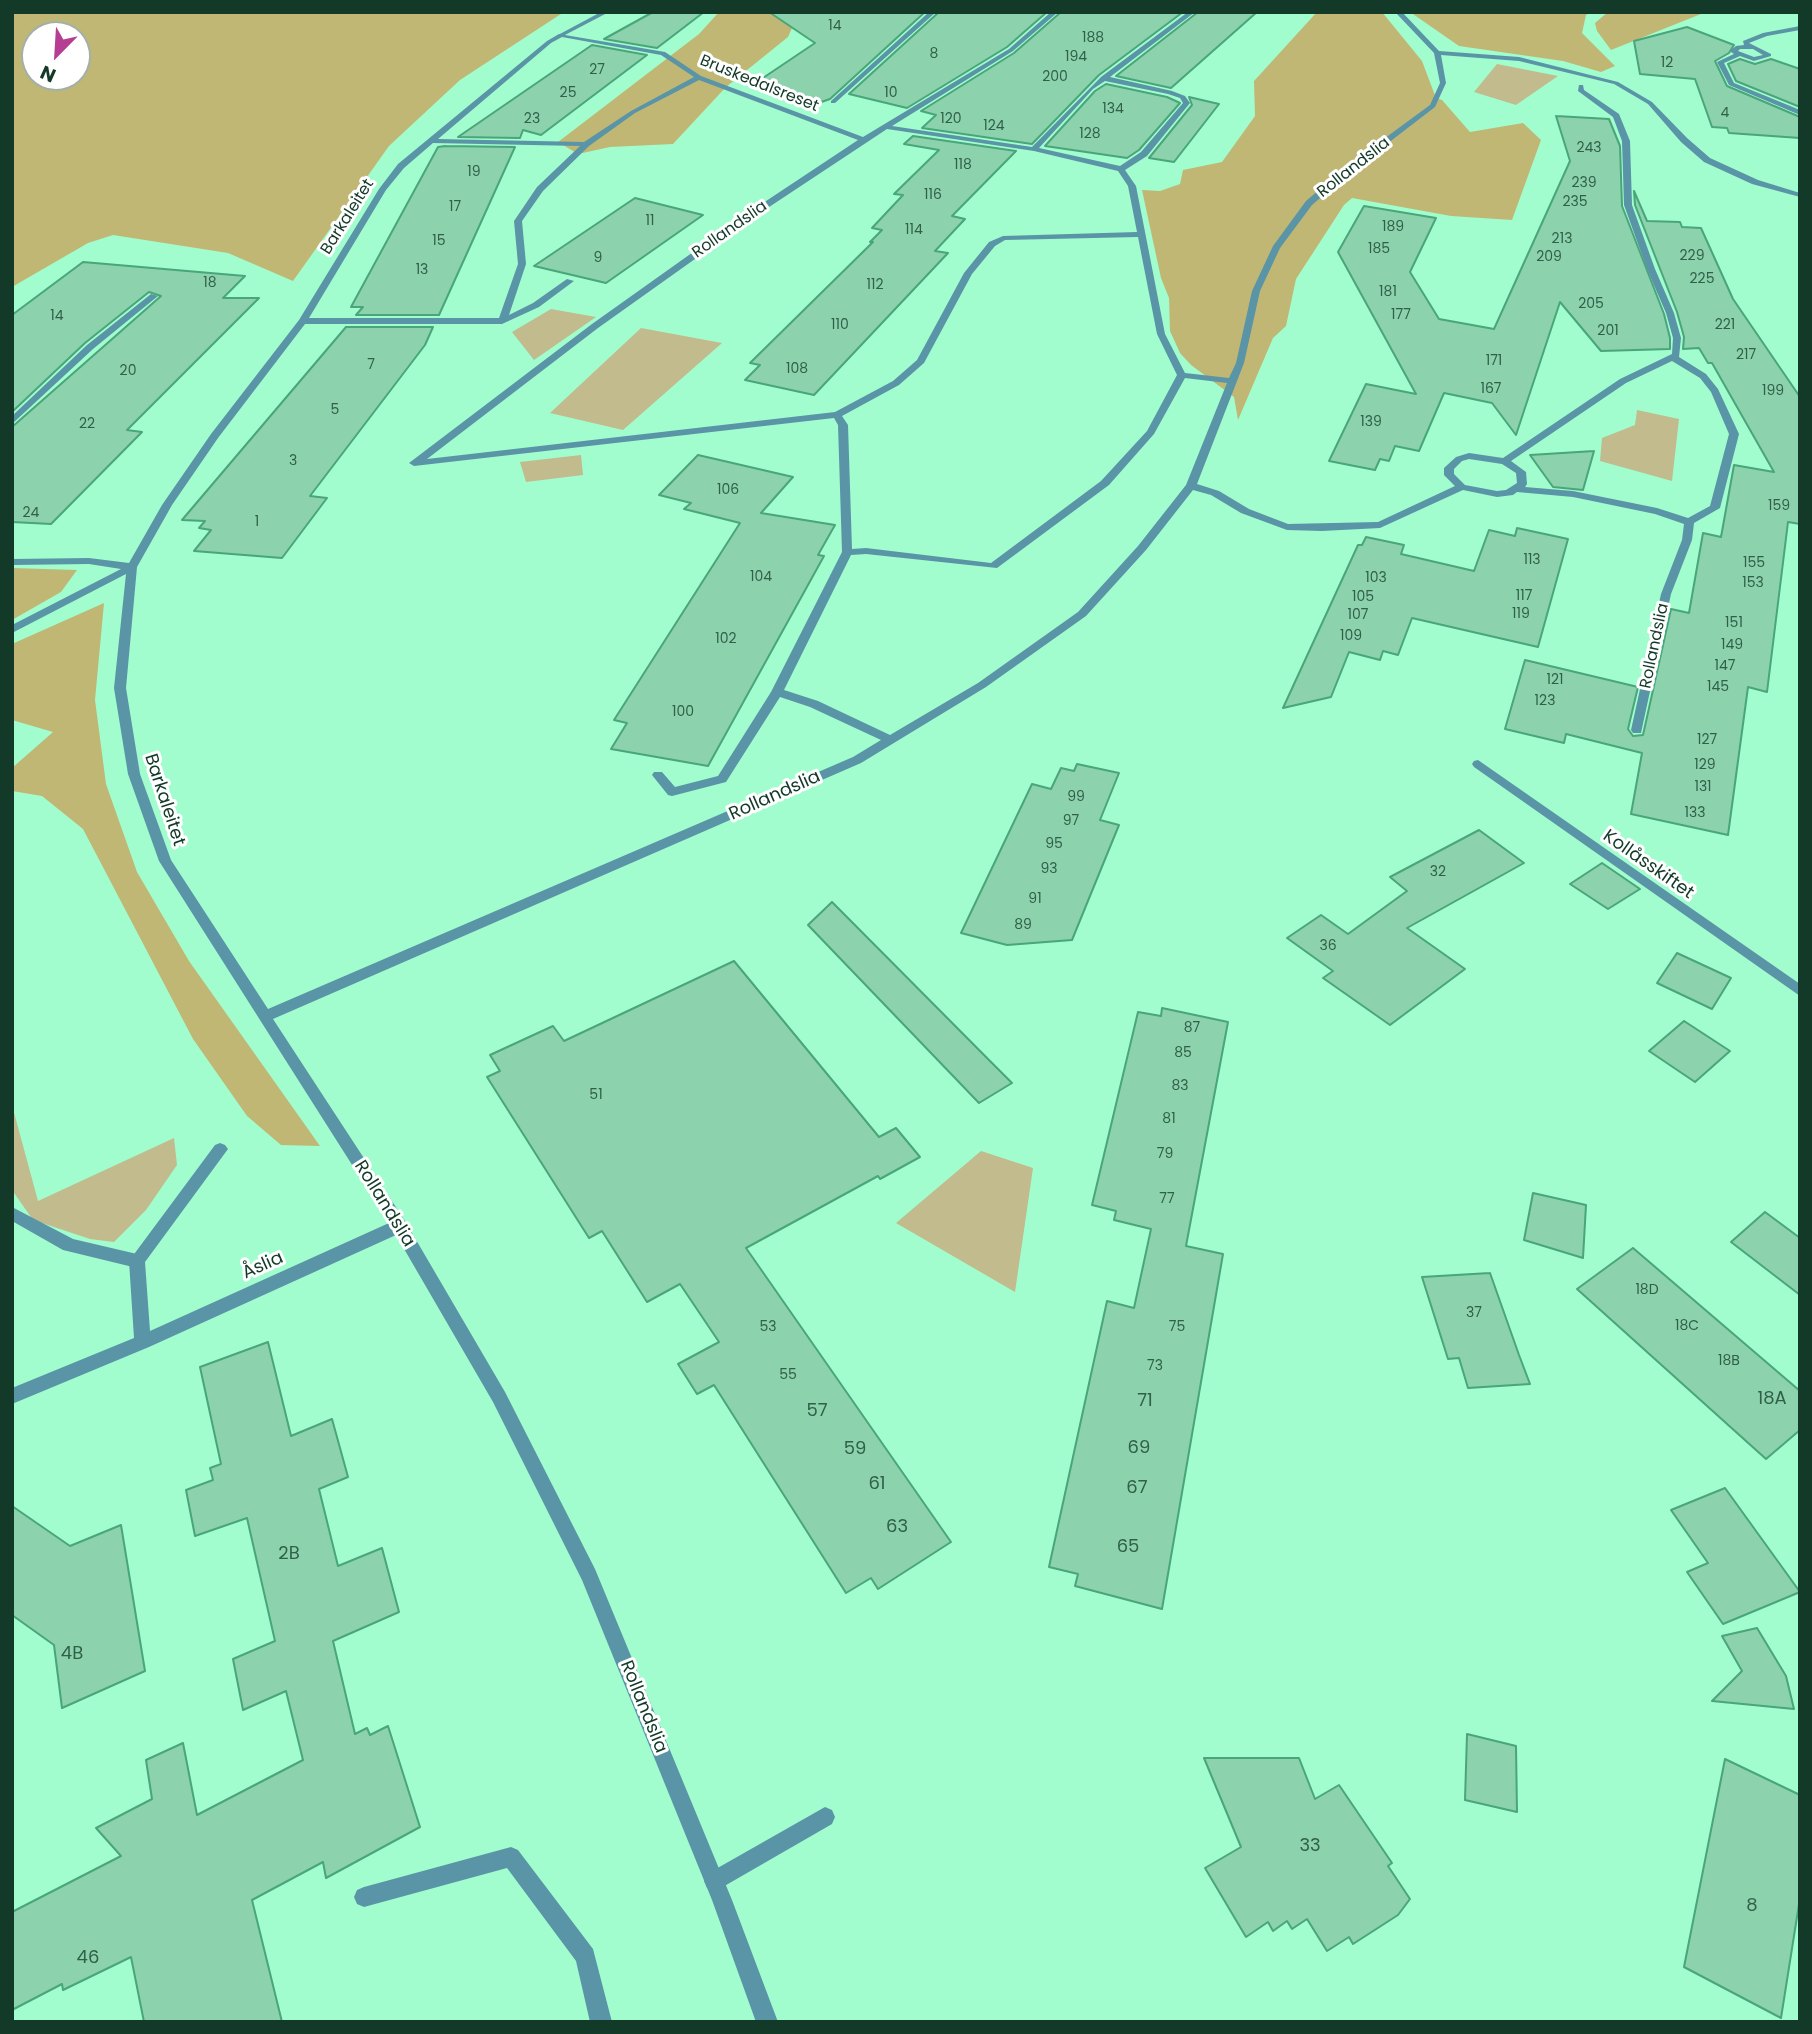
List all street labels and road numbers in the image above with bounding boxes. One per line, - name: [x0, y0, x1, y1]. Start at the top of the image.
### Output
- street label: Bruskedalsreset: [697, 51, 821, 117]
- street label: Rollandslia: [1314, 134, 1394, 202]
- street label: Barkaleitet: [317, 176, 379, 258]
- street label: Rollandslia: [689, 197, 771, 263]
- street label: Rollandslia: [1637, 602, 1673, 690]
- street label: Barkaleitet: [139, 751, 189, 849]
- street label: Rollandslia: [726, 766, 824, 826]
- street label: Kollåsskiftet: [1598, 826, 1698, 904]
- street label: Rollandslia: [349, 1157, 419, 1251]
- street label: Åslia: [239, 1247, 287, 1285]
- street label: Rollandslia: [615, 1658, 671, 1756]

